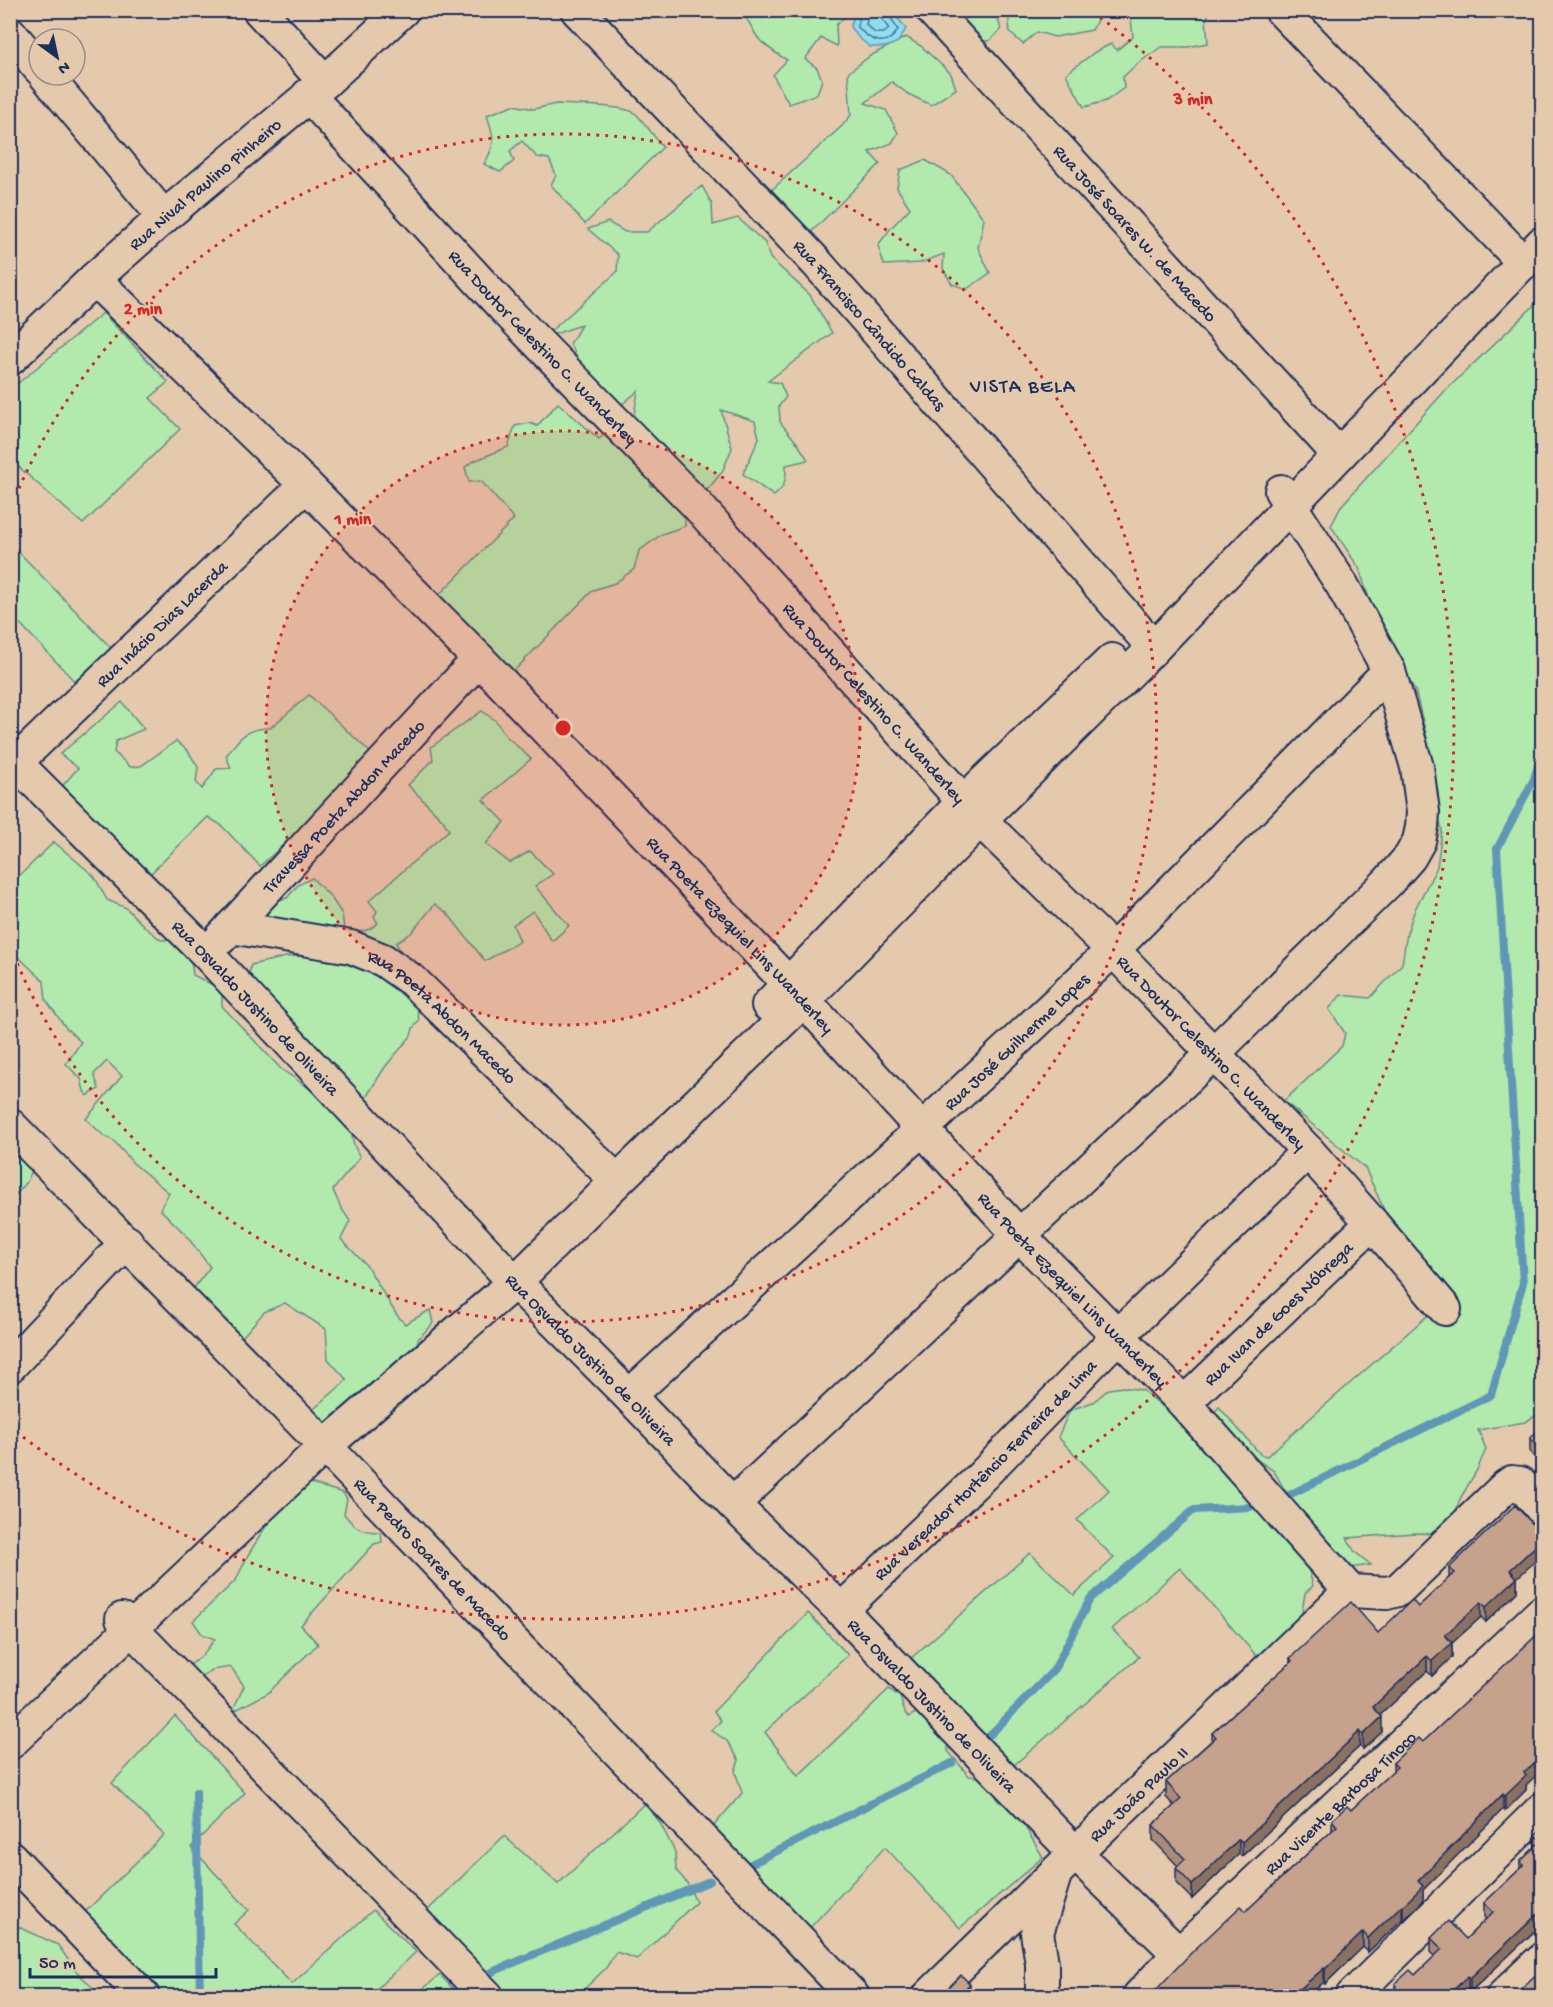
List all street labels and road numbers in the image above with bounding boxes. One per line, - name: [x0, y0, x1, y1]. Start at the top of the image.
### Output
- street label: Rua Nival Paulino Pinheiro: [126, 115, 287, 256]
- street label: Rua José Soares W. de Macedo: [1048, 142, 1220, 327]
- street label: Rua Francisco Cândido Caldas: [788, 236, 950, 417]
- street label: Rua Doutor Celestino C. Wanderley: [443, 247, 641, 451]
- street label: Rua Inácio Dias Lacerda: [93, 557, 234, 693]
- street label: Rua Doutor Celestino C. Wanderley: [777, 599, 969, 809]
- street label: Travessa Poeta Abdon Macedo: [259, 716, 430, 899]
- street label: Rua Poeta Ezequiel Lins Wanderley: [641, 833, 837, 1039]
- street label: Rua Osvaldo Justino de Oliveira: [166, 917, 343, 1102]
- street label: Rua Poeta Abdon Macedo: [364, 947, 520, 1089]
- street label: Rua Doutor Celestino C. Wanderley: [1111, 952, 1310, 1156]
- street label: Rua José Guilherme Lopes: [941, 969, 1096, 1116]
- street label: Rua Poeta Ezequiel Lins Wanderley: [972, 1189, 1171, 1393]
- street label: Rua Ivan de Goes Nóbrega: [1201, 1238, 1359, 1391]
- street label: Rua Osvaldo Justino de Oliveira: [500, 1270, 680, 1452]
- street label: Rua Vereador Hortêncio Ferreira de Lima: [871, 1356, 1103, 1586]
- street label: Rua Pedro Soares de Macedo: [348, 1475, 515, 1646]
- street label: Rua Osvaldo Justino de Oliveira: [842, 1615, 1020, 1799]
- street label: Rua Vicente Barbosa Tinoco: [1261, 1728, 1422, 1881]
- street label: Rua João Paulo II: [1086, 1743, 1194, 1848]

